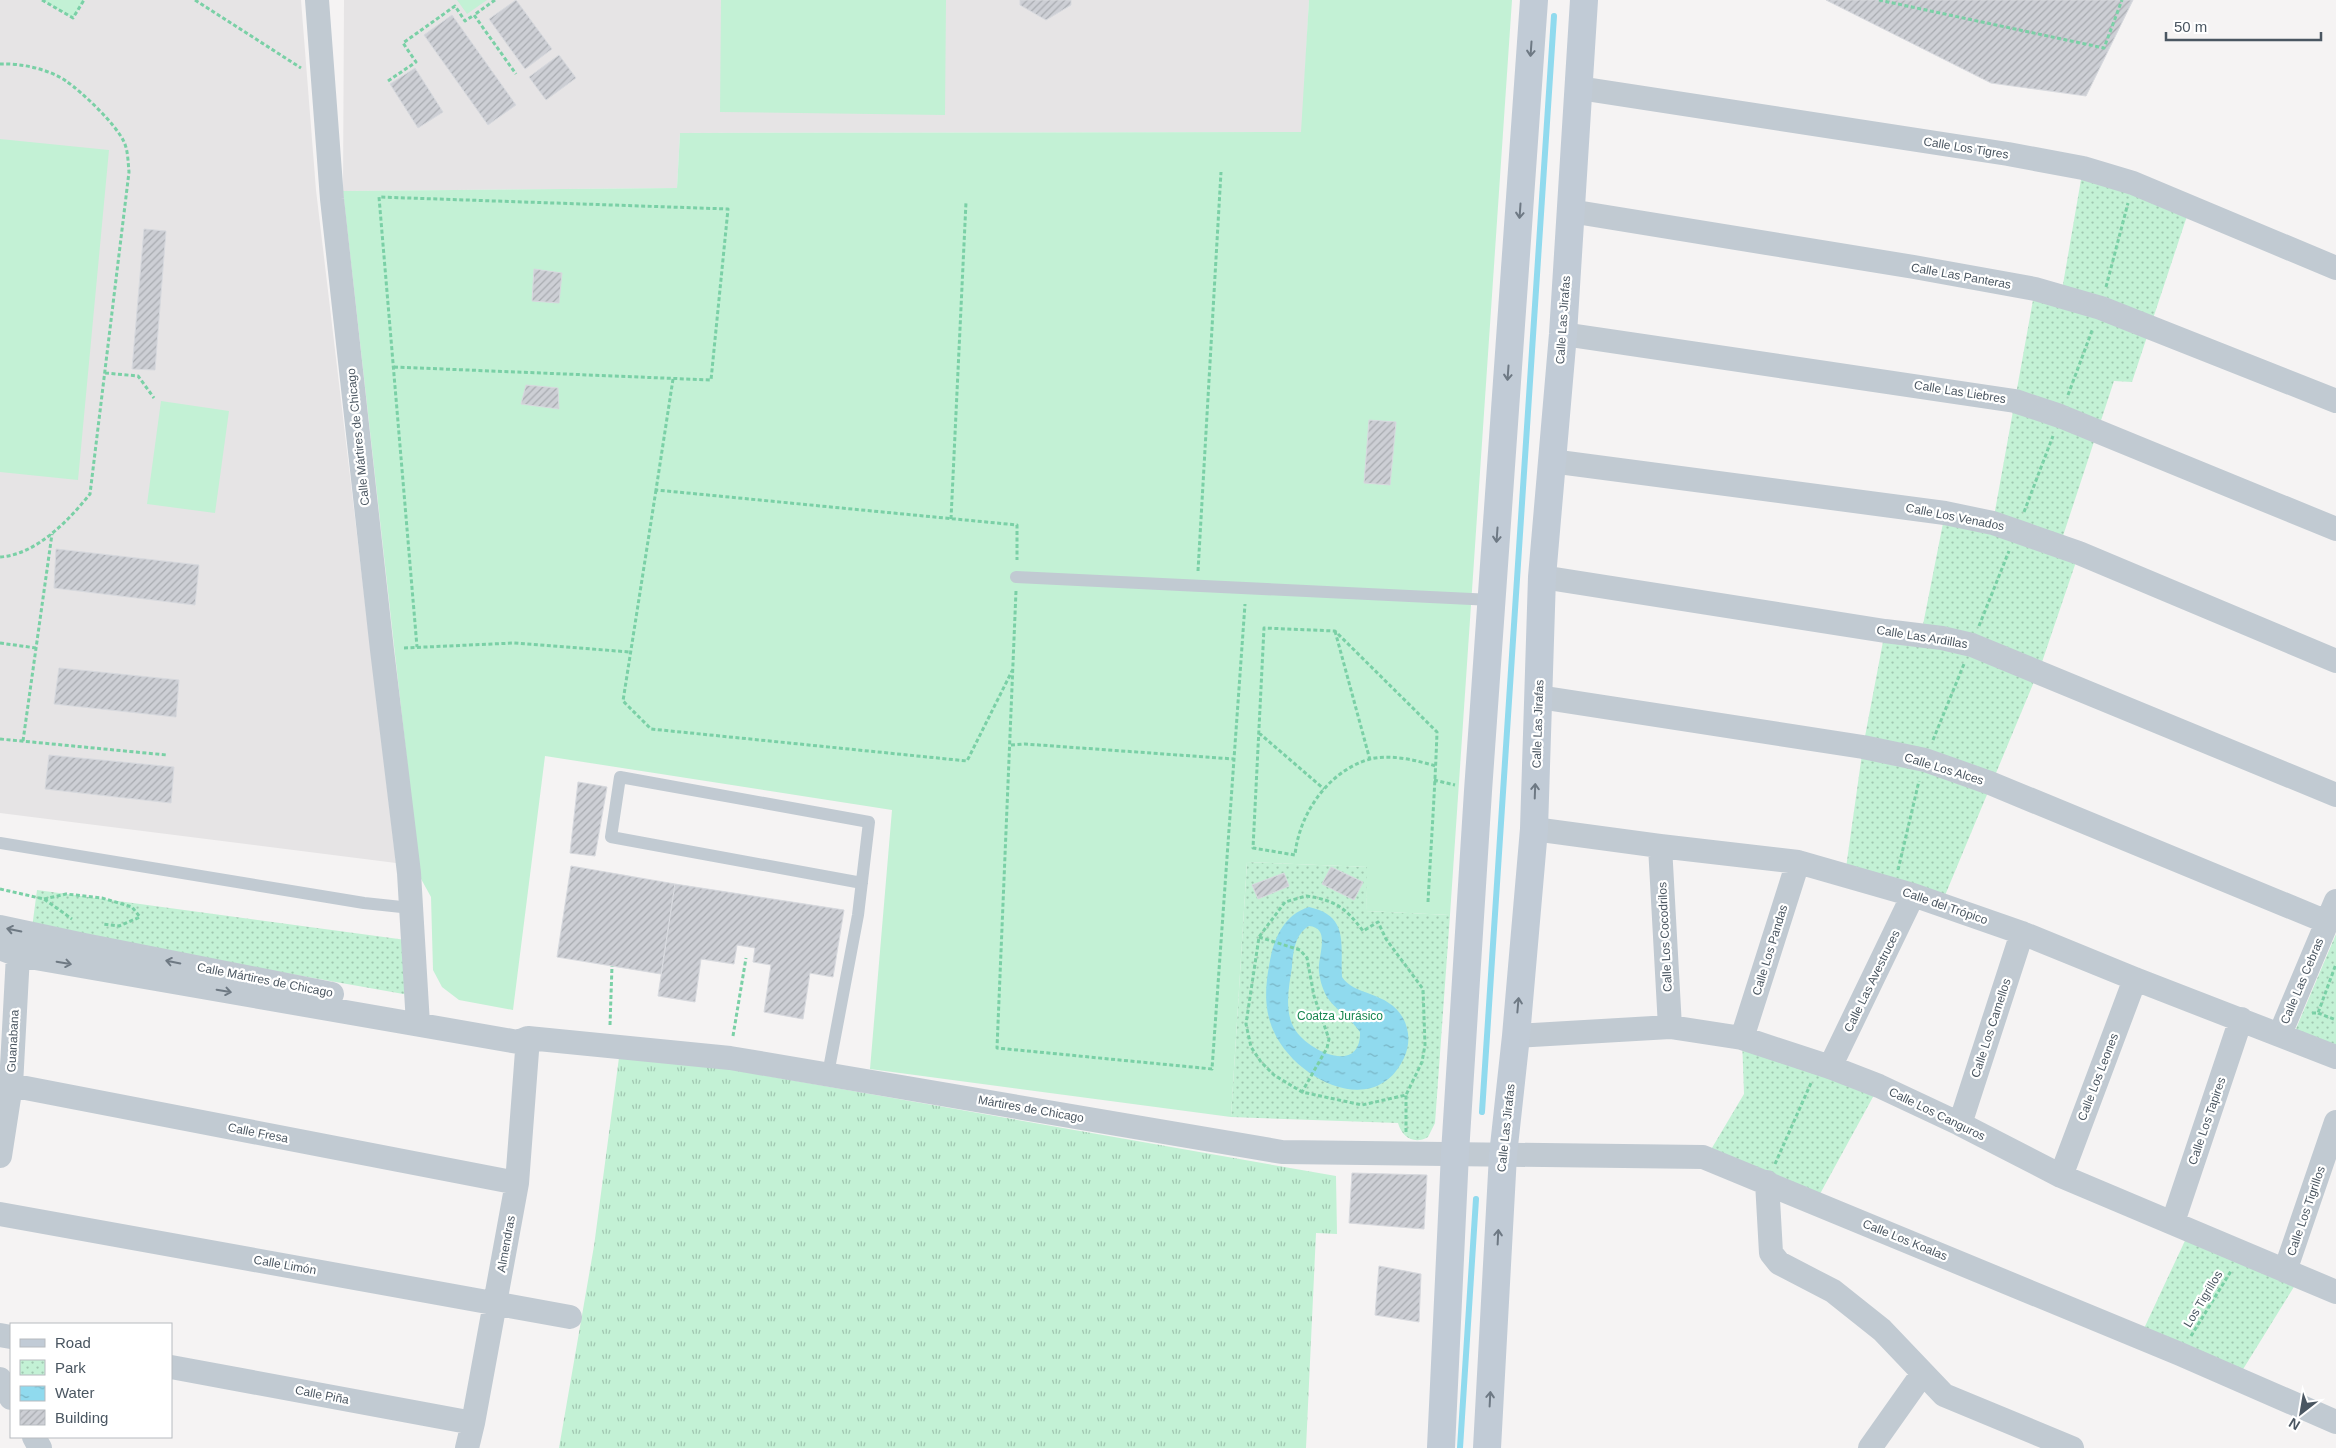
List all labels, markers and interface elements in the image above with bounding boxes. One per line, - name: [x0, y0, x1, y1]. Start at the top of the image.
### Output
- scale bar: [2166, 10, 2321, 42]
- text: 50 m: [2174, 18, 2207, 35]
- one-way arrow: [1526, 40, 1535, 56]
- street label: Calle Los Tigres: [1922, 134, 2010, 162]
- one-way arrow: [1515, 202, 1524, 218]
- street label: Calle Las Panteras: [1910, 260, 2012, 292]
- street label: Calle Las Jirafas: [1553, 275, 1573, 365]
- one-way arrow: [1504, 365, 1513, 381]
- street label: Calle Mártires de Chicago: [344, 367, 372, 506]
- street label: Calle Las Liebres: [1913, 378, 2007, 406]
- street label: Calle Los Venados: [1905, 501, 2005, 533]
- one-way arrow: [1492, 527, 1501, 543]
- street label: Calle Las Ardillas: [1875, 623, 1969, 651]
- street label: Calle Las Jirafas: [1529, 679, 1547, 769]
- street label: Calle Los Alces: [1903, 750, 1985, 788]
- one-way arrow: [1531, 783, 1540, 799]
- street label: Calle Los Cocodrilos: [1655, 882, 1675, 992]
- street label: Calle del Trópico: [1900, 885, 1990, 927]
- street label: Calle Los Pandas: [1750, 903, 1790, 997]
- one-way arrow: [7, 925, 23, 934]
- street label: Calle Las Avestruces: [1841, 928, 1903, 1034]
- street label: Calle Las Cebras: [2278, 936, 2326, 1026]
- one-way arrow: [166, 957, 182, 967]
- one-way arrow: [56, 958, 72, 968]
- street label: Calle Mártires de Chicago: [196, 960, 334, 1000]
- street label: Calle Los Camellos: [1968, 977, 2014, 1079]
- one-way arrow: [216, 986, 232, 996]
- one-way arrow: [1514, 998, 1523, 1014]
- street label: Guanabana: [4, 1009, 22, 1073]
- park label: Coatza Jurásico: [1297, 1009, 1383, 1023]
- street label: Calle Los Leones: [2075, 1031, 2121, 1123]
- street label: Calle Los Tapires: [2185, 1075, 2229, 1167]
- street label: Calle Las Jirafas: [1494, 1083, 1518, 1173]
- street label: Calle Los Canguros: [1887, 1085, 1987, 1143]
- street label: Mártires de Chicago: [977, 1093, 1085, 1125]
- street label: Calle Fresa: [227, 1120, 290, 1146]
- street label: Calle Los Tigrillos: [2284, 1164, 2328, 1258]
- street label: Almendras: [494, 1215, 518, 1273]
- street label: Calle Los Koalas: [1861, 1217, 1949, 1263]
- one-way arrow: [1494, 1229, 1503, 1245]
- street label: Calle Limón: [253, 1253, 317, 1277]
- street label: Los Tigrillos: [2181, 1268, 2225, 1330]
- legend: [10, 1323, 172, 1438]
- text: Road: [55, 1334, 91, 1351]
- text: Park: [55, 1359, 86, 1376]
- street label: Calle Piña: [294, 1383, 350, 1407]
- text: Water: [55, 1384, 94, 1401]
- north arrow: [2276, 1388, 2326, 1438]
- one-way arrow: [1485, 1392, 1494, 1408]
- text: Building: [55, 1409, 108, 1426]
- text: N: [2286, 1415, 2303, 1434]

